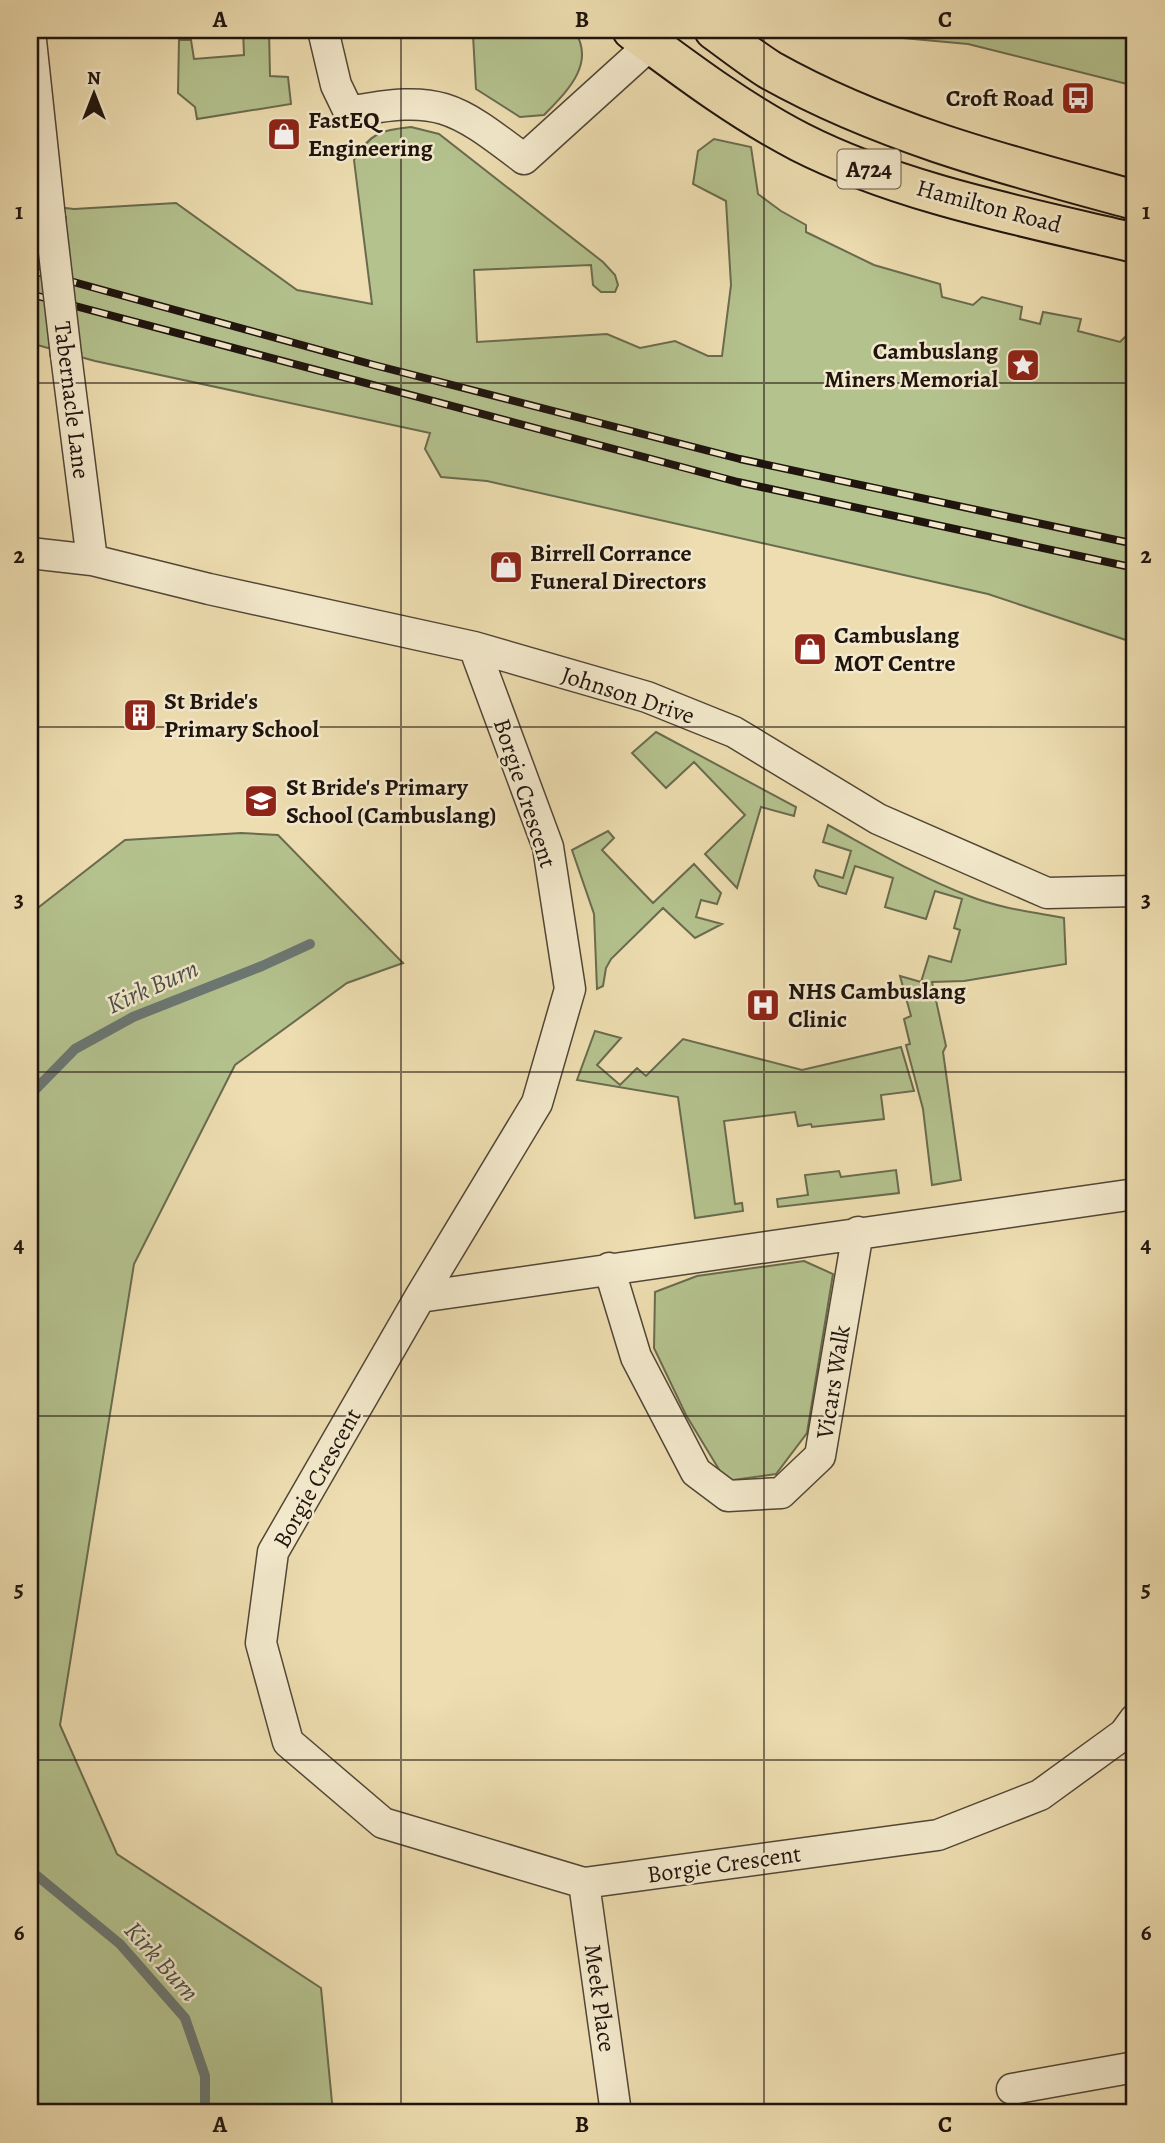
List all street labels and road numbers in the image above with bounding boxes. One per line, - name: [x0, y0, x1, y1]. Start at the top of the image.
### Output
- road number: A724: [838, 150, 900, 188]
- street label: Hamilton Road: [913, 171, 1065, 241]
- street label: Tabernacle Lane: [46, 319, 98, 481]
- street label: Johnson Drive: [557, 658, 699, 732]
- street label: Borgie Crescent: [486, 714, 564, 872]
- street label: Vicars Walk: [808, 1323, 858, 1442]
- street label: Borgie Crescent: [265, 1402, 369, 1554]
- street label: Borgie Crescent: [645, 1837, 803, 1891]
- street label: Meek Place: [577, 1942, 623, 2054]

